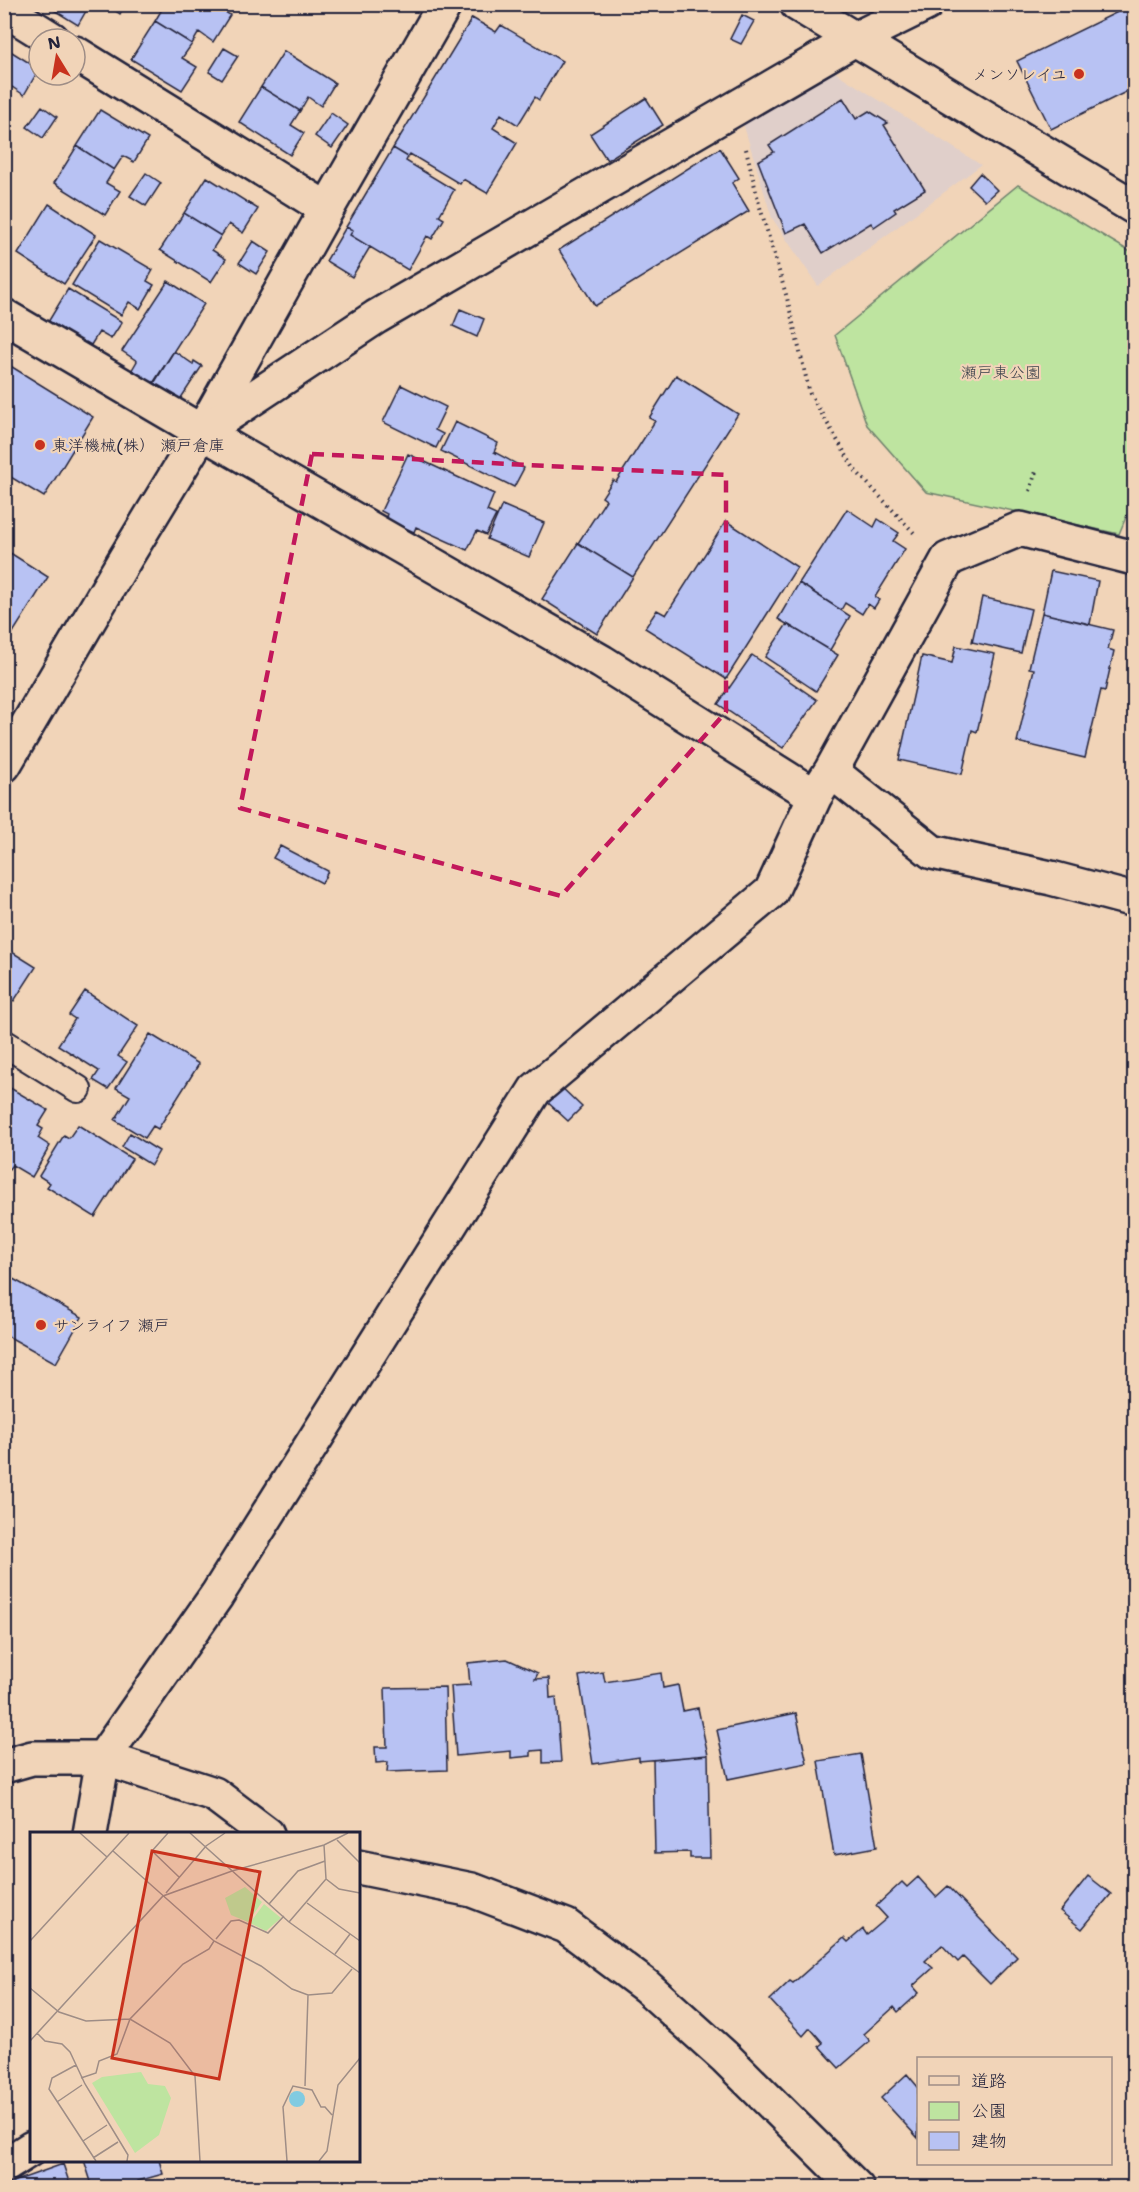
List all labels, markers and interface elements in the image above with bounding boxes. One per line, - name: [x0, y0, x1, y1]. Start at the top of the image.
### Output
- north arrow: [27, 27, 87, 87]
- text: N: [46, 31, 62, 54]
- place label: メンソレイユ: [972, 64, 1067, 85]
- marker: メンソレイユ: [1072, 67, 1086, 81]
- park label: 瀬戸東公園: [961, 362, 1041, 383]
- place label: 東洋機械(株） 瀬戸倉庫: [52, 435, 224, 456]
- marker: 東洋機械(株） 瀬戸倉庫: [33, 438, 47, 452]
- place label: サンライフ 瀬戸: [53, 1315, 170, 1336]
- marker: サンライフ 瀬戸: [34, 1318, 48, 1332]
- inset map: [30, 1832, 360, 2162]
- legend: [917, 2057, 1112, 2165]
- text: 道路: [971, 2069, 1007, 2093]
- text: 公園: [971, 2099, 1007, 2123]
- text: 建物: [971, 2129, 1007, 2153]

